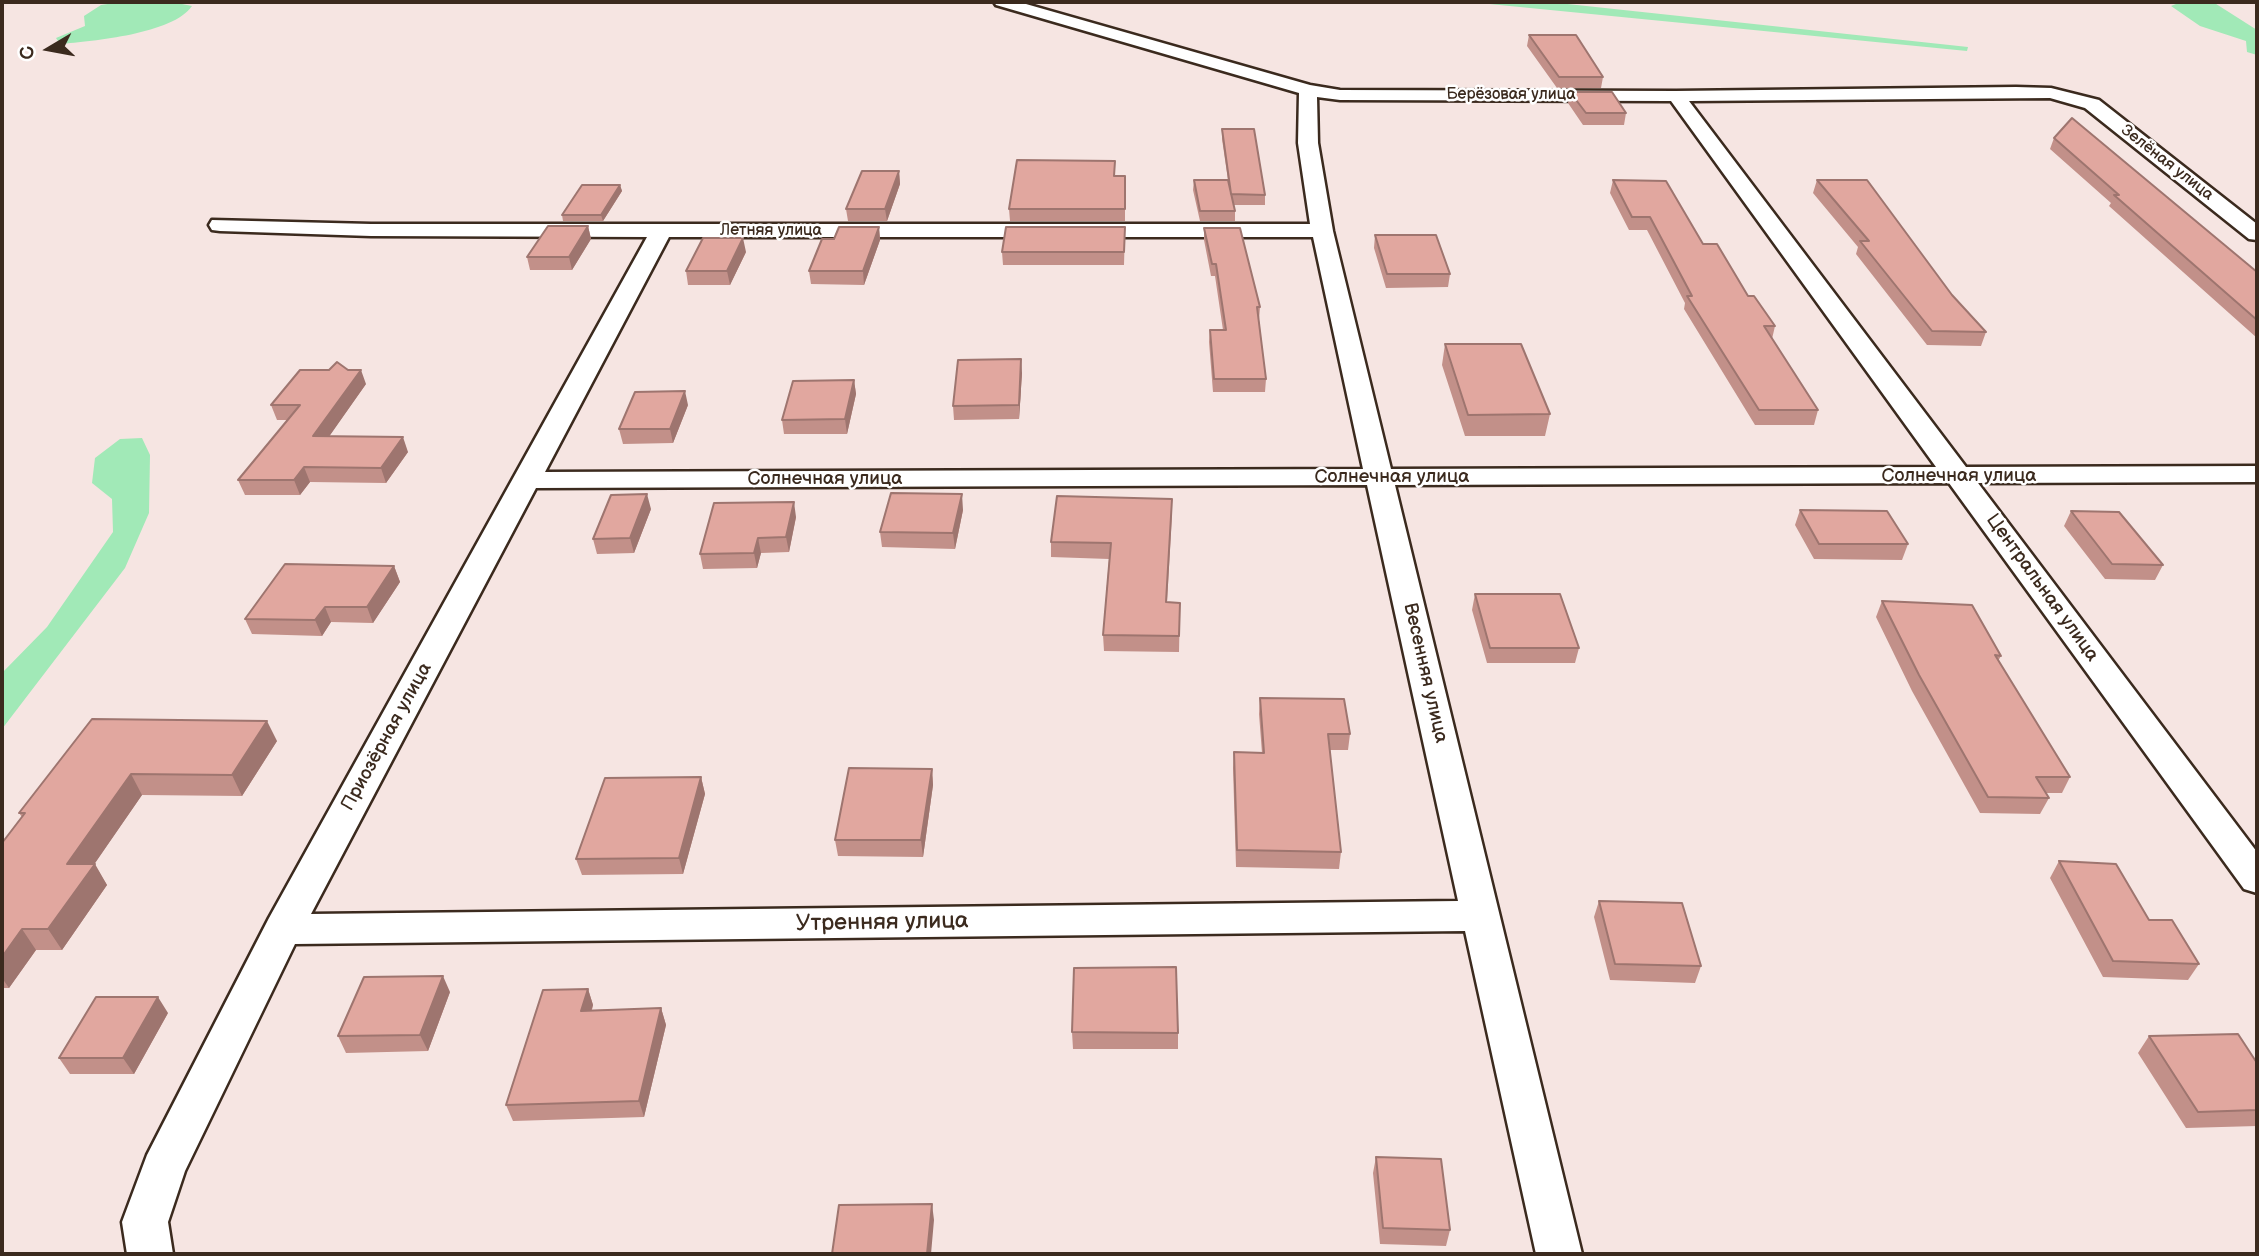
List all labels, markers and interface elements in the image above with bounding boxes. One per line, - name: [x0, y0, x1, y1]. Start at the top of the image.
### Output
- north arrow: [14, 14, 84, 84]
- text: С: [15, 44, 40, 61]
- street label: Берёзовая улица: [1446, 85, 1576, 105]
- street label: Зелёная улица: [2117, 121, 2217, 205]
- street label: Летняя улица: [720, 221, 822, 241]
- street label: Солнечная улица: [1882, 465, 2036, 487]
- street label: Солнечная улица: [1315, 466, 1469, 488]
- street label: Солнечная улица: [748, 468, 902, 490]
- street label: Центральная улица: [1981, 510, 2103, 666]
- street label: Весенняя улица: [1398, 601, 1452, 745]
- street label: Приозёрная улица: [337, 659, 437, 815]
- street label: Утренняя улица: [795, 908, 969, 938]

